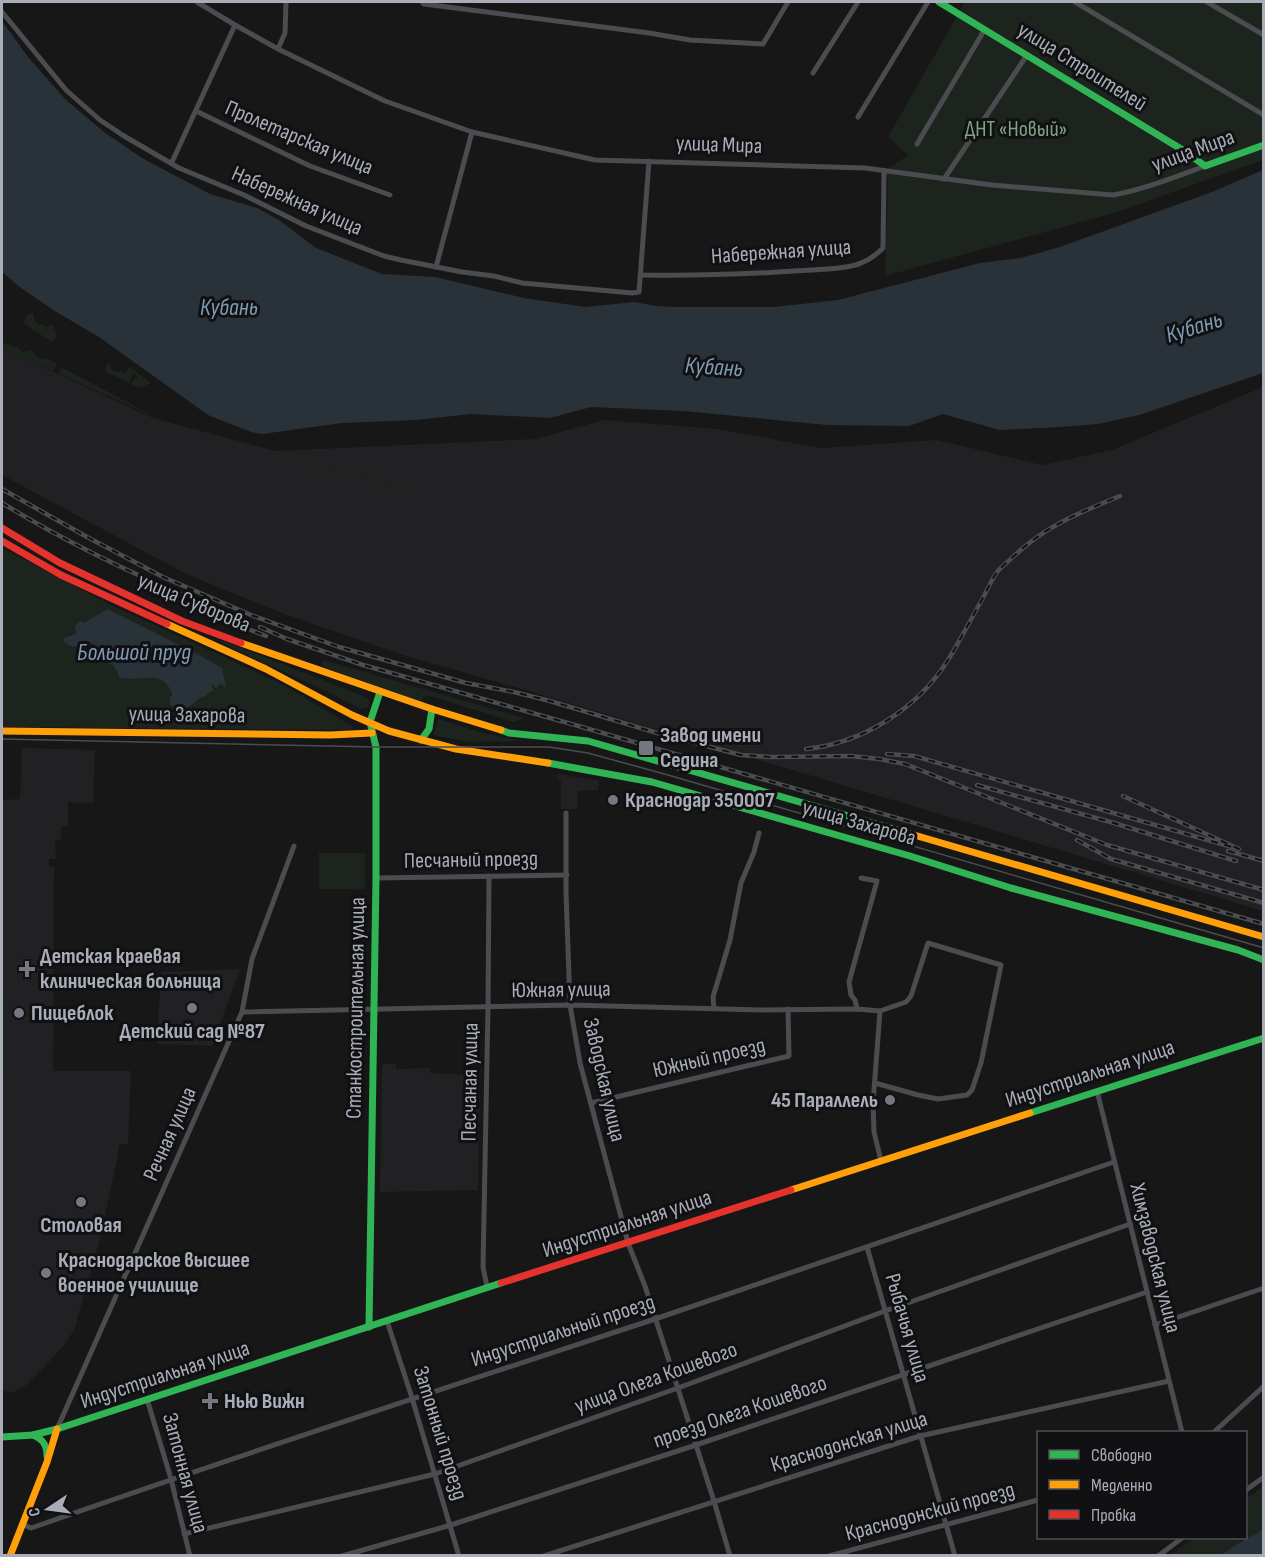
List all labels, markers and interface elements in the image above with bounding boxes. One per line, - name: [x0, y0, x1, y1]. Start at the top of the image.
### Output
- street label: улица Строителей: [1012, 17, 1152, 117]
- street label: Пролетарская улица: [221, 95, 377, 181]
- park label: ДНТ «Новый»: [965, 116, 1067, 143]
- street label: улица Мира: [1148, 124, 1238, 178]
- street label: улица Мира: [675, 130, 763, 160]
- street label: Набережная улица: [227, 160, 367, 242]
- street label: Набережная улица: [710, 234, 852, 270]
- water label: Кубань: [200, 293, 258, 322]
- water label: Кубань: [1162, 305, 1226, 349]
- water label: Кубань: [684, 351, 744, 383]
- street label: улица Суворова: [134, 567, 254, 639]
- water label: Большой пруд: [77, 638, 191, 667]
- street label: улица Захарова: [128, 700, 246, 730]
- place label: Завод имени Седина: [660, 722, 761, 774]
- marker: Завод имени Седина: [637, 739, 655, 757]
- place label: Краснодар 350007: [625, 787, 775, 814]
- marker: Краснодар 350007: [606, 793, 620, 807]
- street label: улица Захарова: [799, 794, 919, 852]
- street label: Песчаный проезд: [404, 845, 538, 875]
- street label: Станкостроительная улица: [341, 897, 371, 1119]
- place label: Детская краевая клиническая больница: [40, 943, 221, 995]
- marker: Детская краевая клиническая больница: [18, 960, 36, 978]
- street label: Южная улица: [511, 976, 611, 1004]
- place label: Пищеблок: [31, 1000, 114, 1027]
- marker: Детский сад №87: [185, 1001, 199, 1015]
- marker: Пищеблок: [12, 1006, 26, 1020]
- street label: Заводская улица: [577, 1016, 631, 1144]
- place label: Детский сад №87: [119, 1018, 265, 1045]
- street label: Песчаная улица: [455, 1022, 485, 1142]
- street label: Южный проезд: [650, 1032, 768, 1084]
- street label: Индустриальная улица: [1002, 1034, 1178, 1114]
- street label: Речная улица: [137, 1083, 203, 1185]
- place label: 45 Параллель: [771, 1087, 878, 1114]
- marker: 45 Параллель: [883, 1093, 897, 1107]
- street label: Химзаводская улица: [1123, 1179, 1187, 1336]
- street label: Индустриальная улица: [539, 1184, 715, 1264]
- marker: Столовая: [74, 1195, 88, 1209]
- place label: Столовая: [40, 1212, 122, 1239]
- place label: Краснодарское высшее военное училище: [58, 1247, 250, 1299]
- marker: Краснодарское высшее военное училище: [39, 1266, 53, 1280]
- street label: Рыбачья улица: [879, 1271, 935, 1385]
- street label: Индустриальный проезд: [468, 1289, 658, 1373]
- street label: Индустриальная улица: [77, 1335, 253, 1415]
- street label: улица Олега Кошевого: [571, 1336, 741, 1420]
- street label: Затонный проезд: [407, 1363, 473, 1503]
- street label: проезд Олега Кошевого: [650, 1370, 830, 1454]
- place label: Нью Вижн: [224, 1388, 305, 1415]
- marker: Нью Вижн: [201, 1392, 219, 1410]
- street label: Краснодонская улица: [767, 1405, 931, 1479]
- street label: Затонная улица: [156, 1410, 214, 1536]
- legend: [1037, 1431, 1247, 1539]
- text: Свободно: [1091, 1445, 1152, 1466]
- text: Медленно: [1091, 1475, 1153, 1496]
- street label: Краснодонский проезд: [842, 1476, 1018, 1548]
- north arrow: [18, 1479, 78, 1539]
- text: Пробка: [1091, 1505, 1136, 1526]
- text: С: [25, 1506, 45, 1518]

